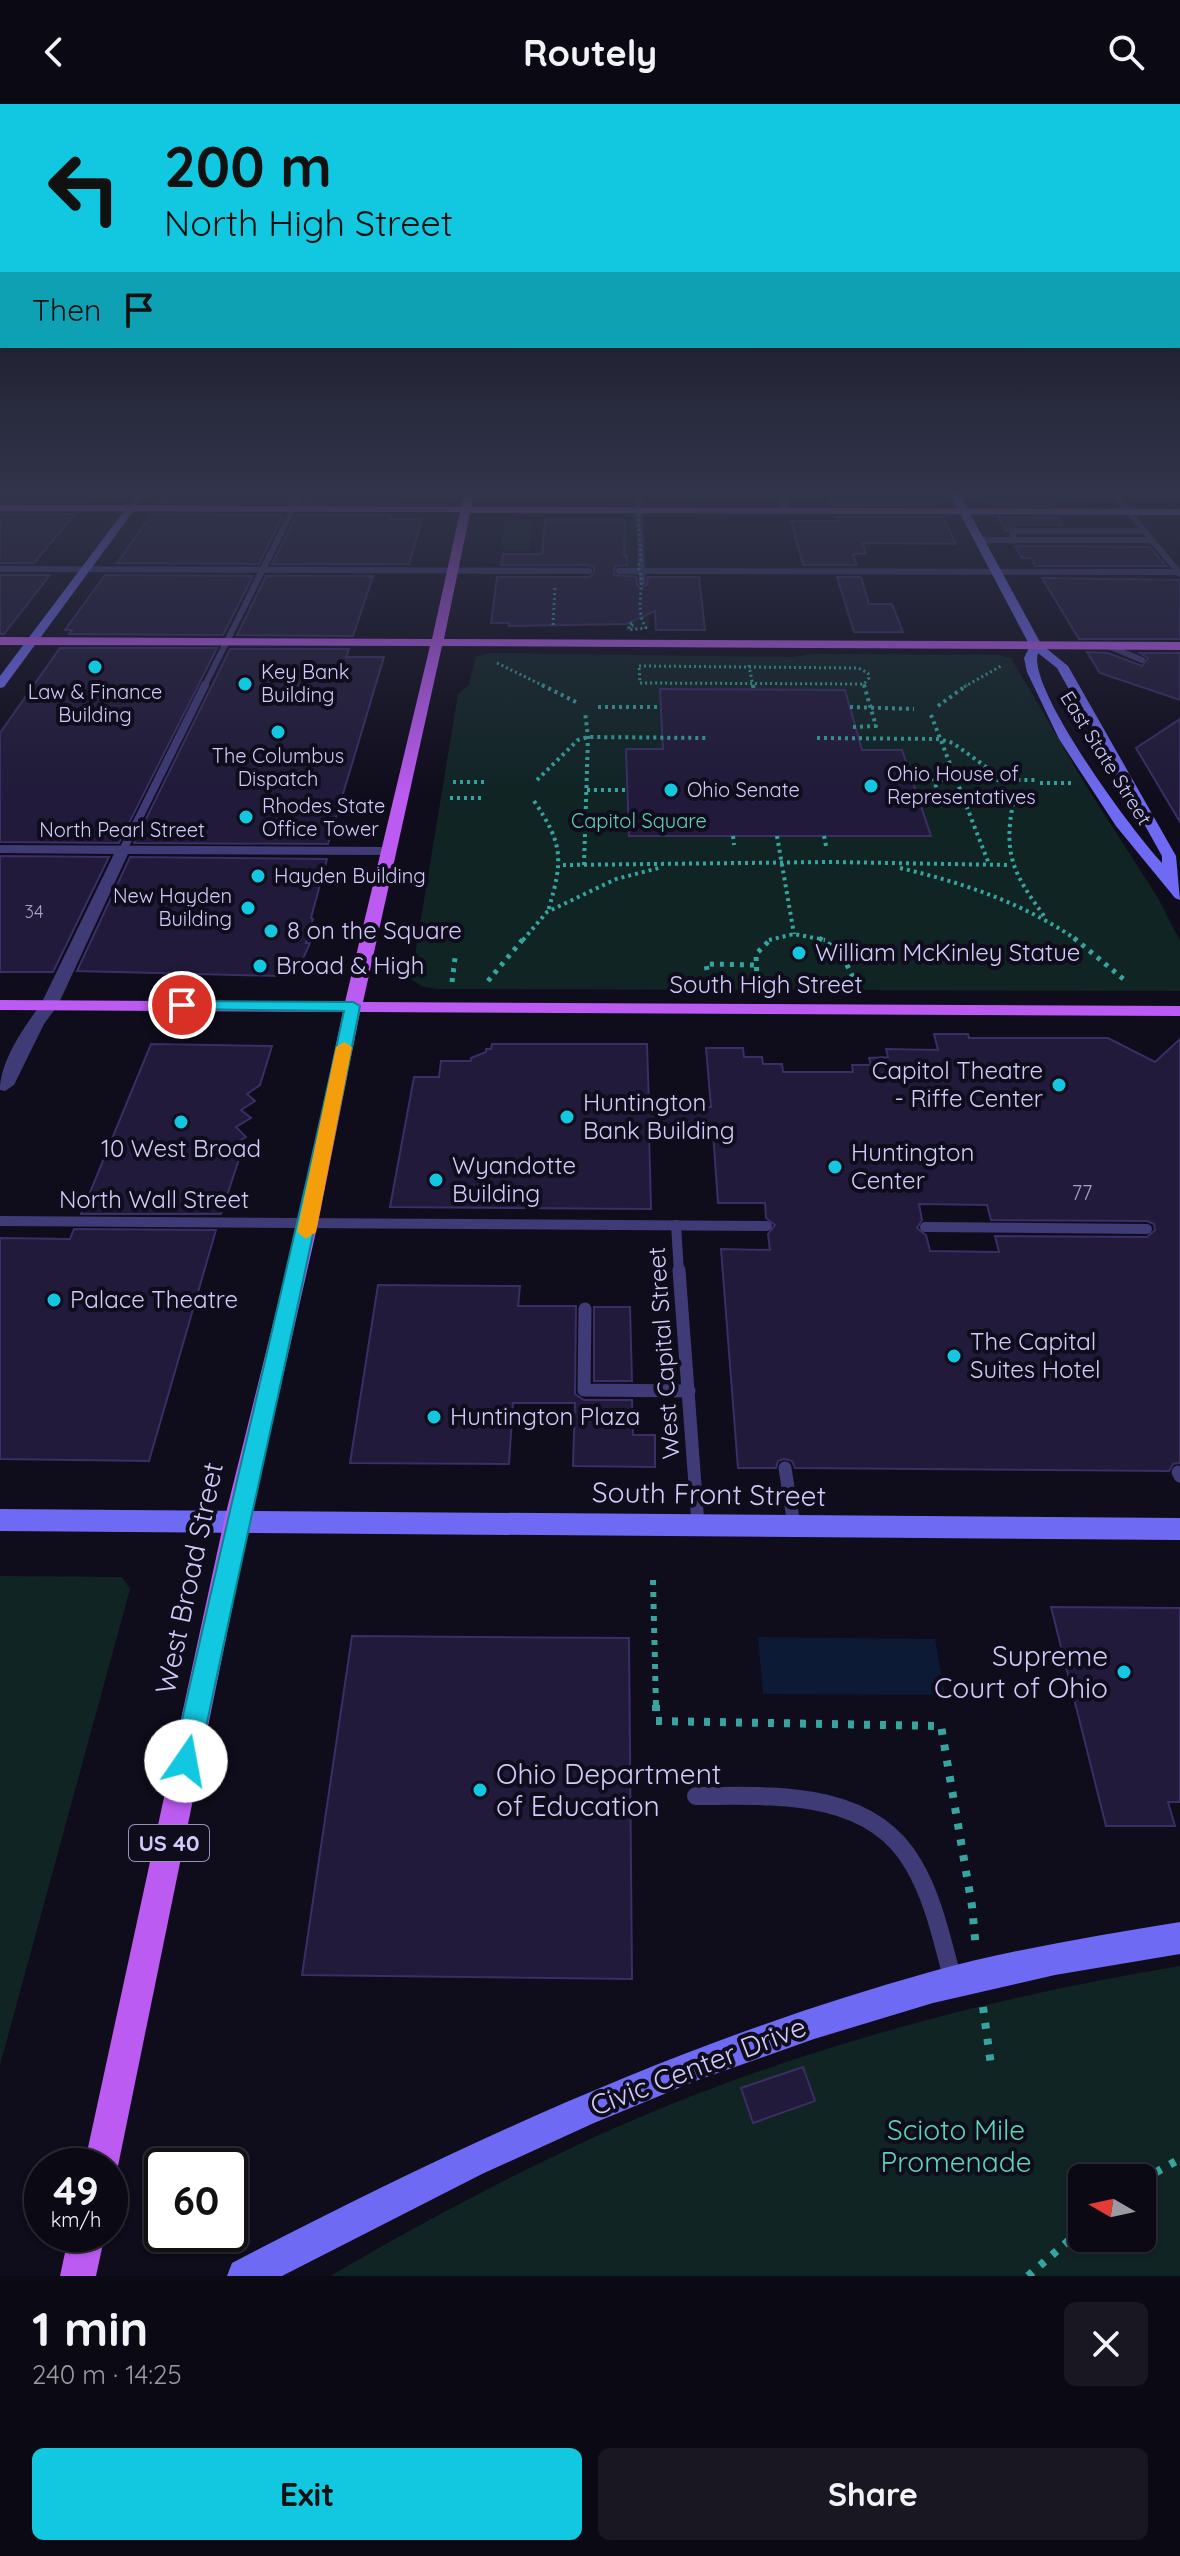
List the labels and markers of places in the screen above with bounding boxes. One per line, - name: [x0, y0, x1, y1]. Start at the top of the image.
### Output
- marker: Law & Finance Building: [86, 658, 104, 676]
- place label: Key Bank Building: [261, 659, 350, 707]
- marker: Key Bank Building: [236, 675, 254, 693]
- place label: Law & Finance Building: [28, 679, 162, 727]
- marker: The Columbus Dispatch: [269, 723, 287, 741]
- place label: The Columbus Dispatch: [212, 743, 344, 791]
- place label: Ohio House of Representatives: [887, 761, 1036, 809]
- place label: Ohio Senate: [687, 777, 800, 802]
- marker: Ohio House of Representatives: [862, 777, 880, 795]
- marker: Ohio Senate: [662, 781, 680, 799]
- place label: Rhodes State Office Tower: [262, 793, 385, 841]
- marker: Rhodes State Office Tower: [237, 808, 255, 826]
- place label: Hayden Building: [274, 863, 426, 888]
- marker: Hayden Building: [249, 867, 267, 885]
- place label: New Hayden Building: [113, 883, 232, 931]
- marker: New Hayden Building: [239, 899, 257, 917]
- place label: 8 on the Square: [287, 915, 462, 945]
- marker: 8 on the Square: [262, 922, 280, 940]
- place label: William McKinley Statue: [815, 937, 1080, 967]
- marker: William McKinley Statue: [790, 944, 808, 962]
- place label: Broad & High: [276, 950, 424, 980]
- marker: Broad & High: [251, 957, 269, 975]
- pin: [148, 971, 216, 1039]
- place label: Capitol Theatre - Riffe Center: [872, 1055, 1043, 1113]
- marker: Capitol Theatre - Riffe Center: [1050, 1076, 1068, 1094]
- place label: Huntington Bank Building: [583, 1087, 735, 1145]
- marker: Huntington Bank Building: [558, 1108, 576, 1126]
- marker: 10 West Broad: [172, 1113, 190, 1131]
- place label: 10 West Broad: [101, 1133, 261, 1163]
- place label: Huntington Center: [851, 1137, 974, 1195]
- place label: Wyandotte Building: [452, 1150, 576, 1208]
- marker: Huntington Center: [826, 1158, 844, 1176]
- marker: Wyandotte Building: [427, 1171, 445, 1189]
- place label: Palace Theatre: [70, 1284, 238, 1314]
- marker: Palace Theatre: [45, 1291, 63, 1309]
- place label: The Capital Suites Hotel: [970, 1326, 1101, 1384]
- marker: The Capital Suites Hotel: [945, 1347, 963, 1365]
- place label: Huntington Plaza: [450, 1401, 640, 1431]
- marker: Huntington Plaza: [425, 1408, 443, 1426]
- place label: Supreme Court of Ohio: [934, 1638, 1108, 1705]
- marker: Supreme Court of Ohio: [1115, 1663, 1133, 1681]
- place label: Ohio Department of Education: [496, 1756, 721, 1823]
- marker: Ohio Department of Education: [471, 1781, 489, 1799]

